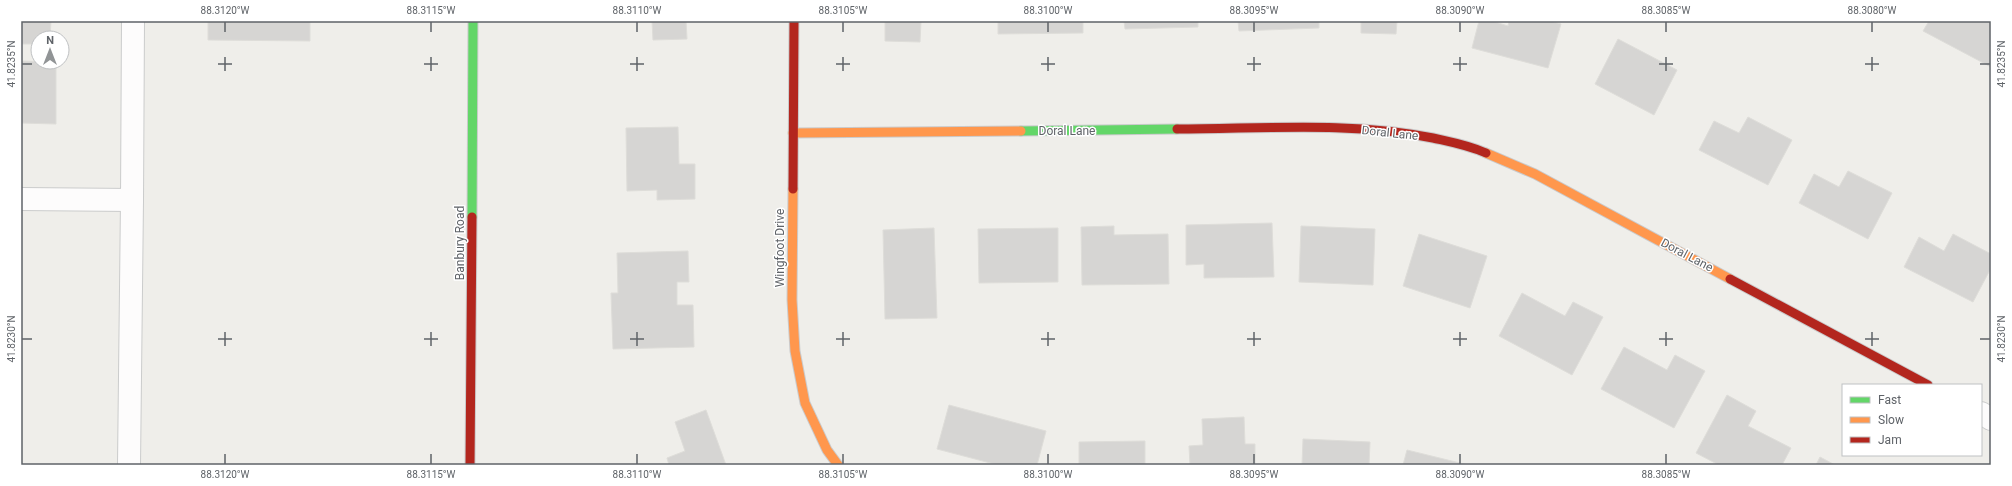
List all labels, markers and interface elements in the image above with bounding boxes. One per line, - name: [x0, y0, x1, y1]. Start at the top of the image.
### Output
- text: 88.3120°W: [201, 5, 250, 16]
- text: 88.3115°W: [407, 5, 456, 16]
- text: 88.3110°W: [613, 5, 662, 16]
- text: 88.3105°W: [819, 5, 868, 16]
- text: 88.3100°W: [1024, 5, 1073, 16]
- text: 88.3095°W: [1230, 5, 1279, 16]
- text: 88.3090°W: [1436, 5, 1485, 16]
- text: 88.3085°W: [1642, 5, 1691, 16]
- text: 88.3080°W: [1848, 5, 1897, 16]
- north arrow: [30, 30, 70, 70]
- text: N: [46, 34, 54, 47]
- text: 41.8235°N: [6, 40, 17, 88]
- text: 41.8235°N: [1996, 40, 2007, 88]
- street label: Doral Lane: [1361, 123, 1419, 143]
- street label: Doral Lane: [1039, 124, 1095, 138]
- street label: Banbury Road: [453, 206, 467, 280]
- street label: Wingfoot Drive: [773, 209, 787, 287]
- street label: Doral Lane: [1659, 235, 1715, 275]
- text: 41.8230°N: [6, 315, 17, 363]
- text: 41.8230°N: [1996, 315, 2007, 363]
- legend: [1842, 384, 1982, 456]
- text: Fast: [1878, 393, 1901, 407]
- text: Slow: [1878, 413, 1904, 427]
- text: Jam: [1878, 433, 1902, 447]
- text: 88.3120°W: [201, 469, 250, 480]
- text: 88.3115°W: [407, 469, 456, 480]
- text: 88.3110°W: [613, 469, 662, 480]
- text: 88.3105°W: [819, 469, 868, 480]
- text: 88.3100°W: [1024, 469, 1073, 480]
- text: 88.3095°W: [1230, 469, 1279, 480]
- text: 88.3090°W: [1436, 469, 1485, 480]
- text: 88.3085°W: [1642, 469, 1691, 480]

